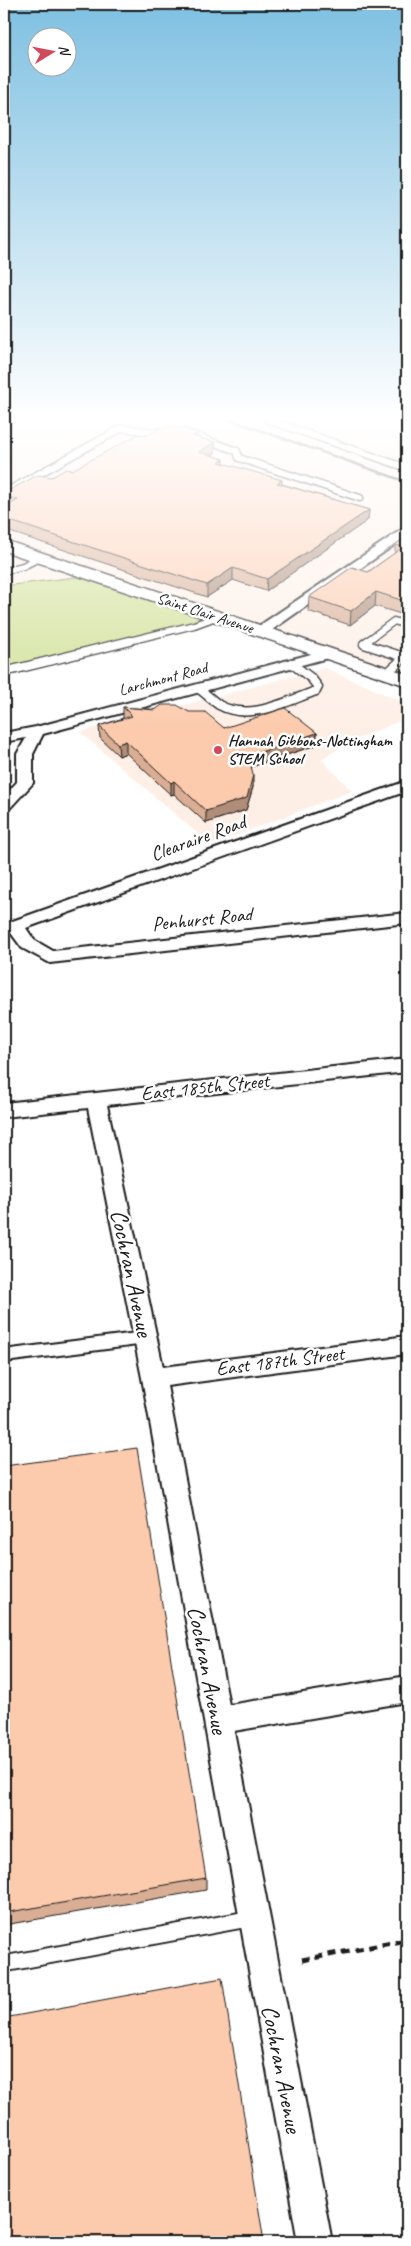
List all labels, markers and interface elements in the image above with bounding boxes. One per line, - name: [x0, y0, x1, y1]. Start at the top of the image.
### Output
- north arrow: [28, 28, 78, 78]
- text: N: [55, 44, 74, 58]
- street label: Saint Clair Avenue: [154, 588, 258, 639]
- street label: Larchmont Road: [117, 657, 212, 700]
- place label: Hannah Gibbons-Nottingham STEM School: [228, 731, 393, 769]
- marker: Hannah Gibbons-Nottingham STEM School: [212, 744, 224, 756]
- street label: Clearaire Road: [147, 808, 252, 867]
- street label: Penhurst Road: [151, 901, 256, 937]
- street label: East 185th Street: [140, 1068, 272, 1106]
- street label: Cochran Avenue: [104, 1207, 161, 1342]
- street label: East 187th Street: [215, 1340, 348, 1381]
- street label: Cochran Avenue: [181, 1604, 235, 1739]
- street label: Cochran Avenue: [255, 2003, 309, 2138]

